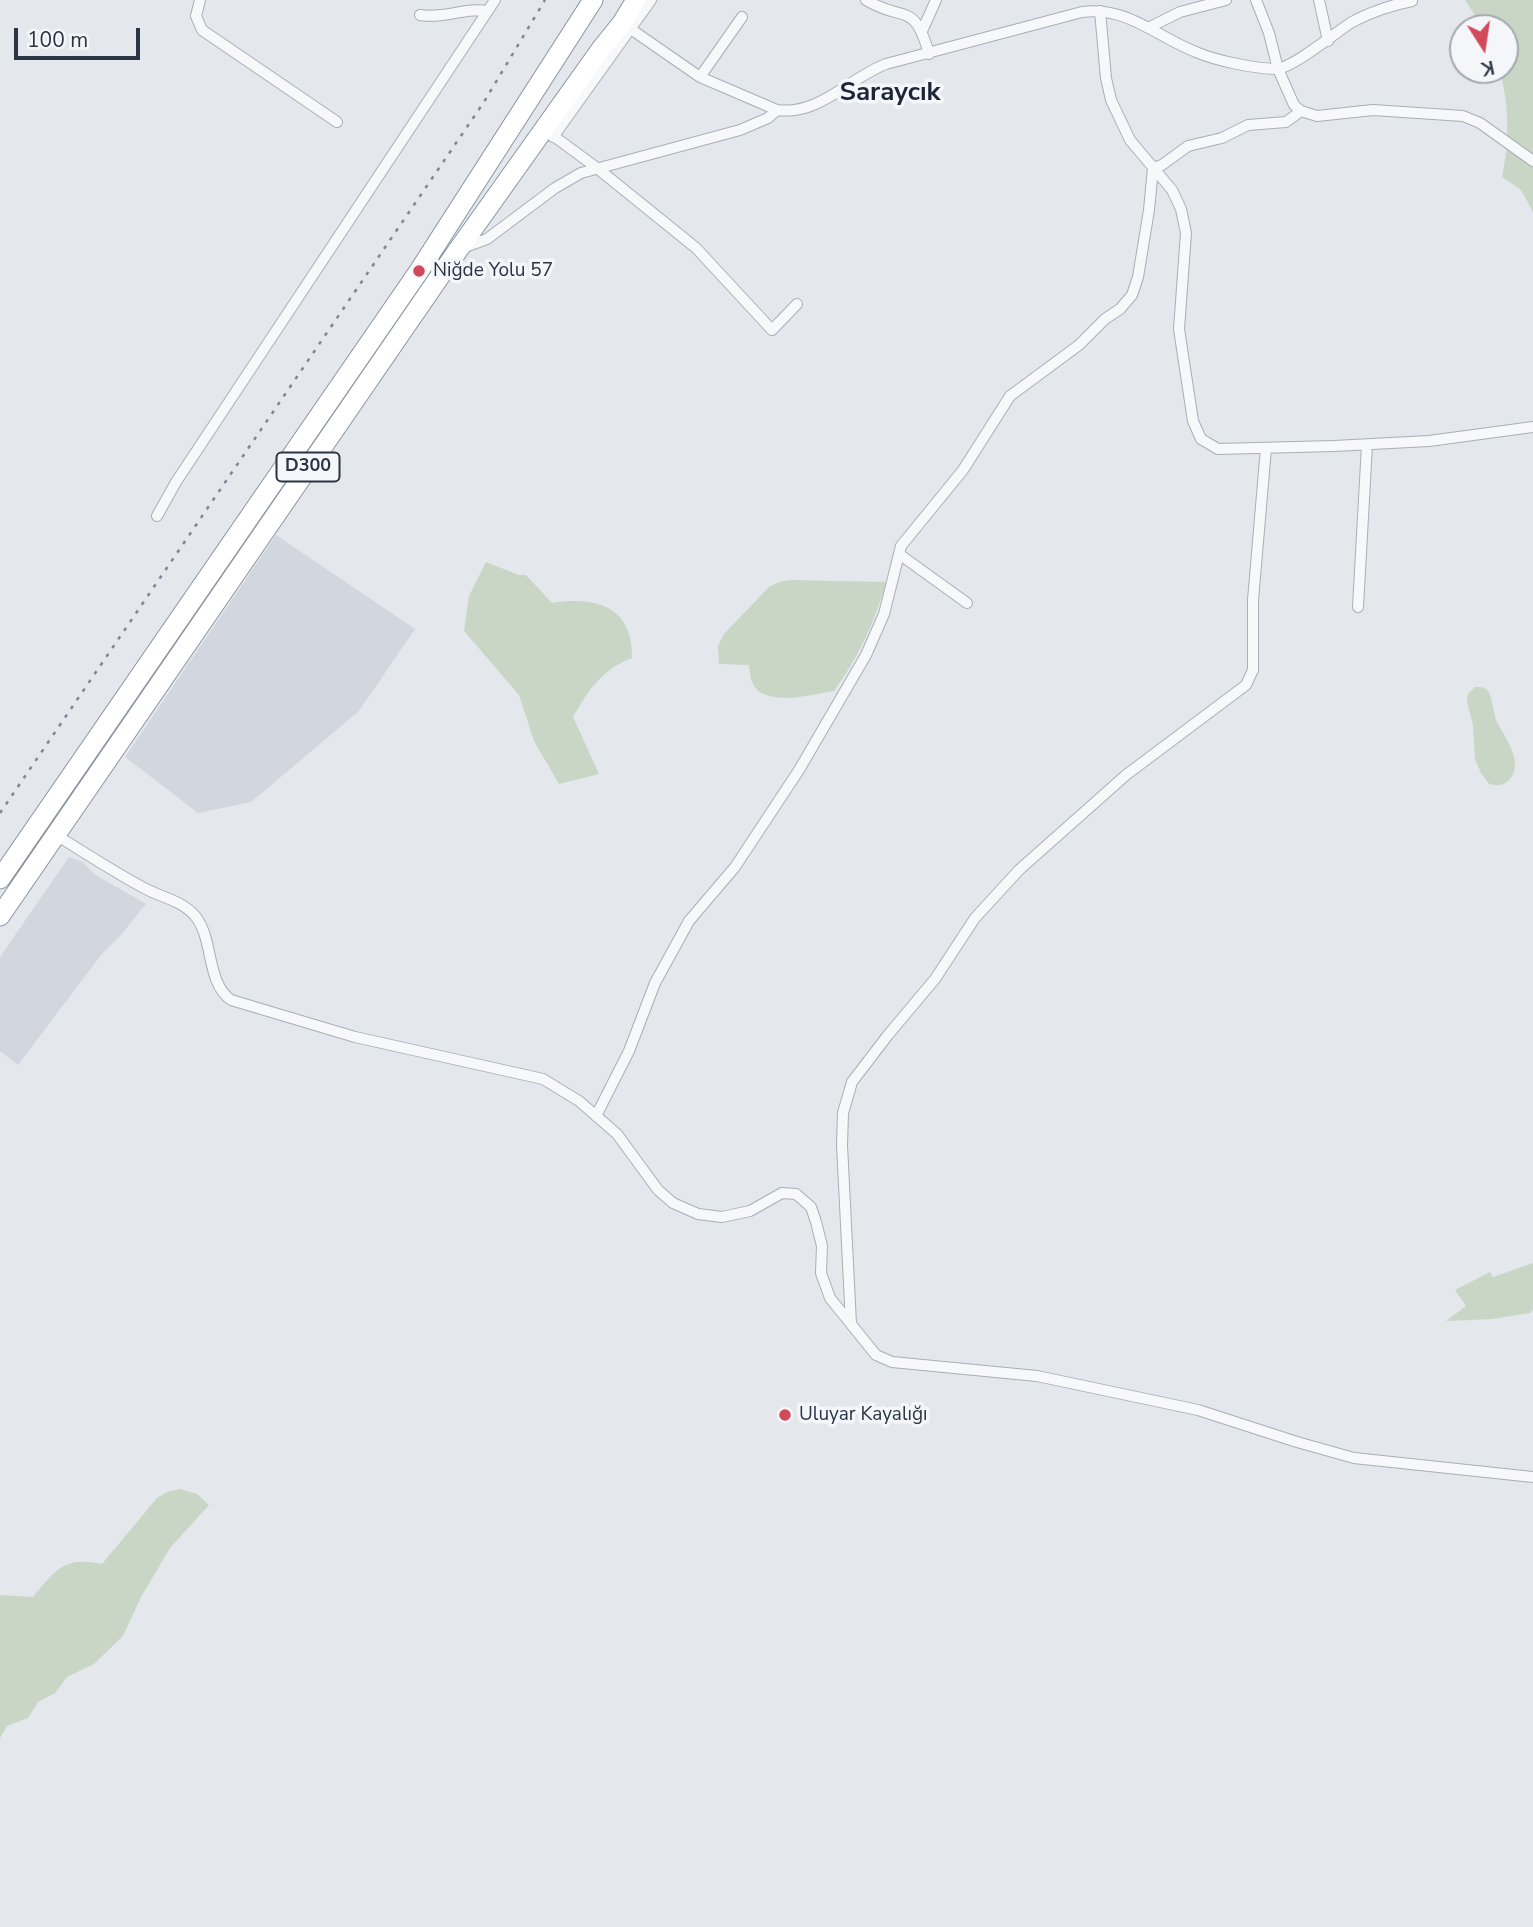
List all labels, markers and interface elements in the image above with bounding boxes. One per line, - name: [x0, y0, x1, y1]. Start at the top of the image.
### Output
- scale bar: [18, 14, 144, 58]
- north arrow: [1449, 14, 1519, 84]
- text: 100 m: [27, 26, 88, 54]
- text: K: [1479, 54, 1497, 82]
- district label: Saraycık: [839, 78, 941, 110]
- place label: Niğde Yolu 57: [433, 260, 553, 282]
- marker: Niğde Yolu 57: [411, 263, 427, 279]
- road number: D300: [276, 452, 340, 481]
- place label: Uluyar Kayalığı: [799, 1404, 928, 1426]
- marker: Uluyar Kayalığı: [777, 1407, 793, 1423]

